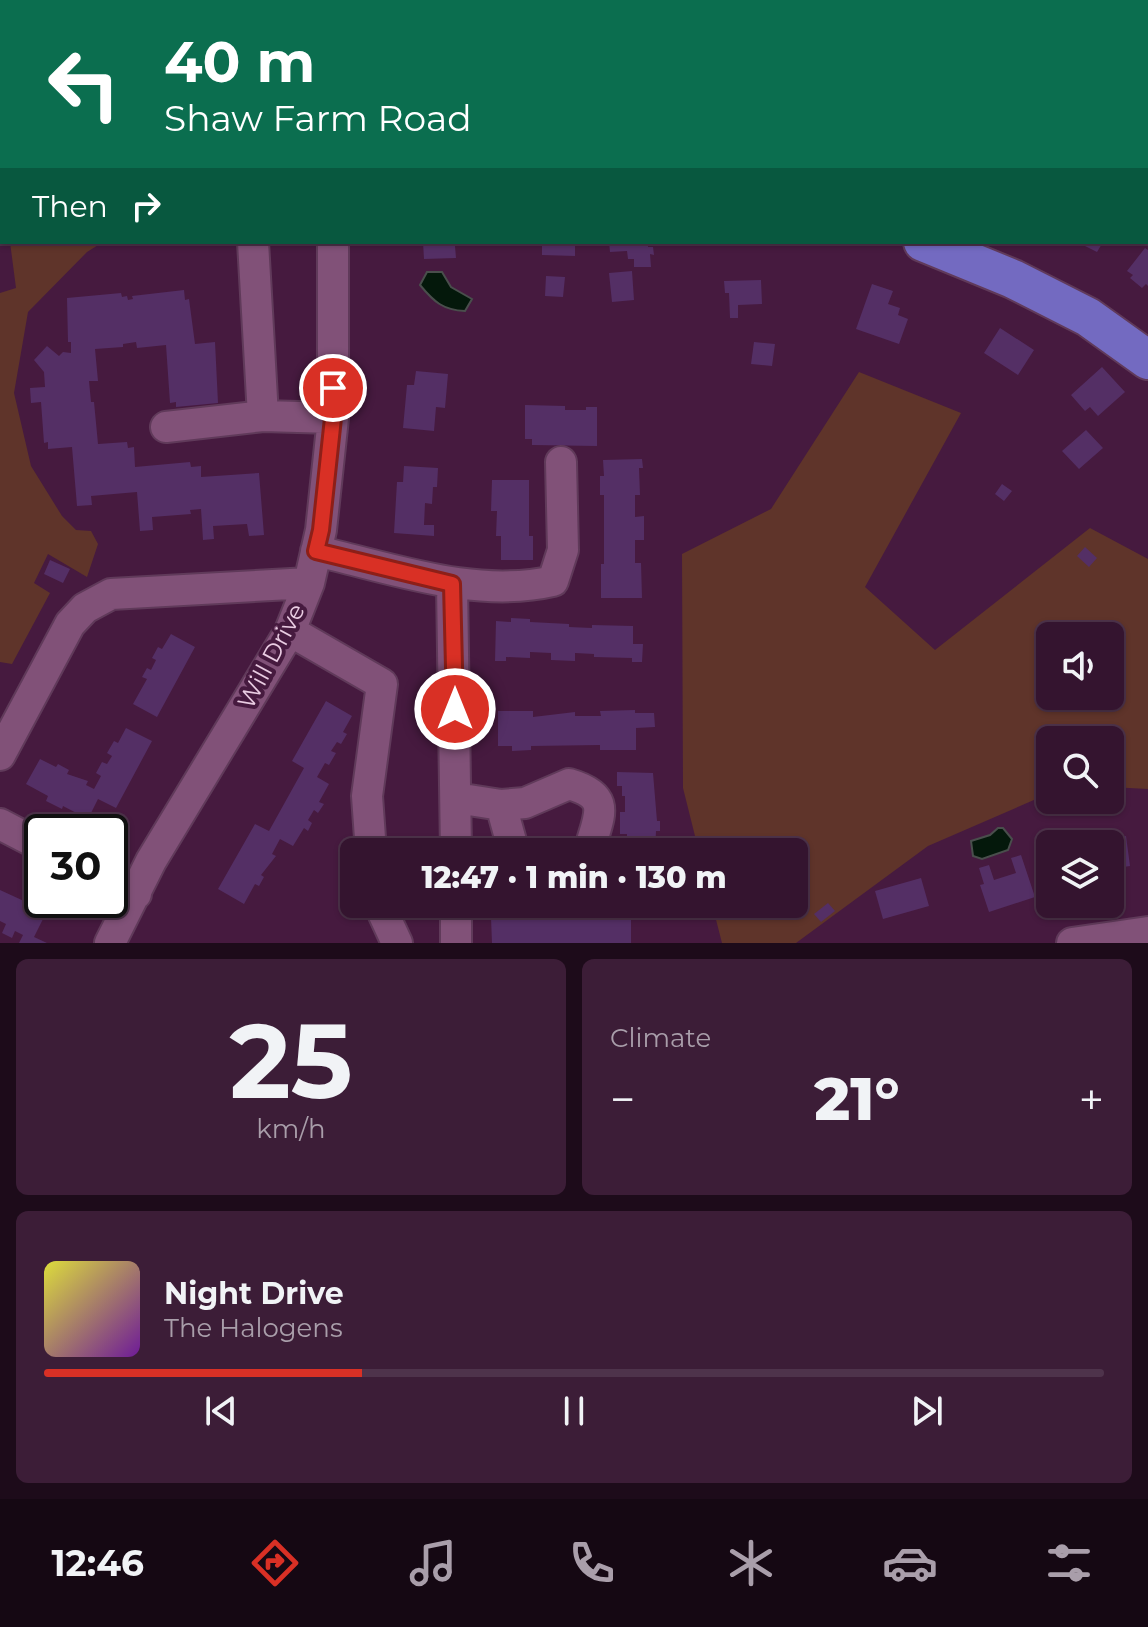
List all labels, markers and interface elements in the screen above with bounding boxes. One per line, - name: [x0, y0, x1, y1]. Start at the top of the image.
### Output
- text: 40 m: [164, 28, 315, 96]
- icon: left: [32, 32, 136, 136]
- text: Shaw Farm Road: [164, 96, 472, 140]
- icon: right: [124, 184, 168, 228]
- text: Then: [32, 188, 108, 225]
- pin: [299, 354, 367, 422]
- icon: arrive: [311, 366, 355, 410]
- street label: Will Drive: [231, 599, 311, 713]
- map controls: [1036, 622, 1124, 918]
- button: sound: [1036, 622, 1124, 710]
- position arrow: [413, 667, 497, 751]
- button: search: [1036, 726, 1124, 814]
- speed limit sign: 30: [24, 814, 128, 918]
- button: layers: [1036, 830, 1124, 918]
- text: 12:47 · 1 min · 130 m: [421, 859, 727, 896]
- text: 25: [229, 997, 353, 1124]
- text: Climate: [610, 1022, 711, 1054]
- text: 21°: [814, 1062, 900, 1135]
- text: −: [610, 1072, 635, 1126]
- text: +: [1079, 1072, 1104, 1126]
- text: km/h: [256, 1113, 326, 1145]
- text: Night Drive: [164, 1275, 344, 1312]
- text: The Halogens: [164, 1312, 343, 1344]
- icon: previous: [199, 1389, 243, 1433]
- icon: pause: [552, 1389, 596, 1433]
- icon: next: [905, 1389, 949, 1433]
- icon: directions: [247, 1535, 303, 1591]
- icon: music: [405, 1535, 461, 1591]
- icon: phone: [564, 1535, 620, 1591]
- icon: climate: [723, 1535, 779, 1591]
- icon: car: [882, 1535, 938, 1591]
- icon: filters: [1041, 1535, 1097, 1591]
- text: 12:46: [51, 1541, 144, 1585]

